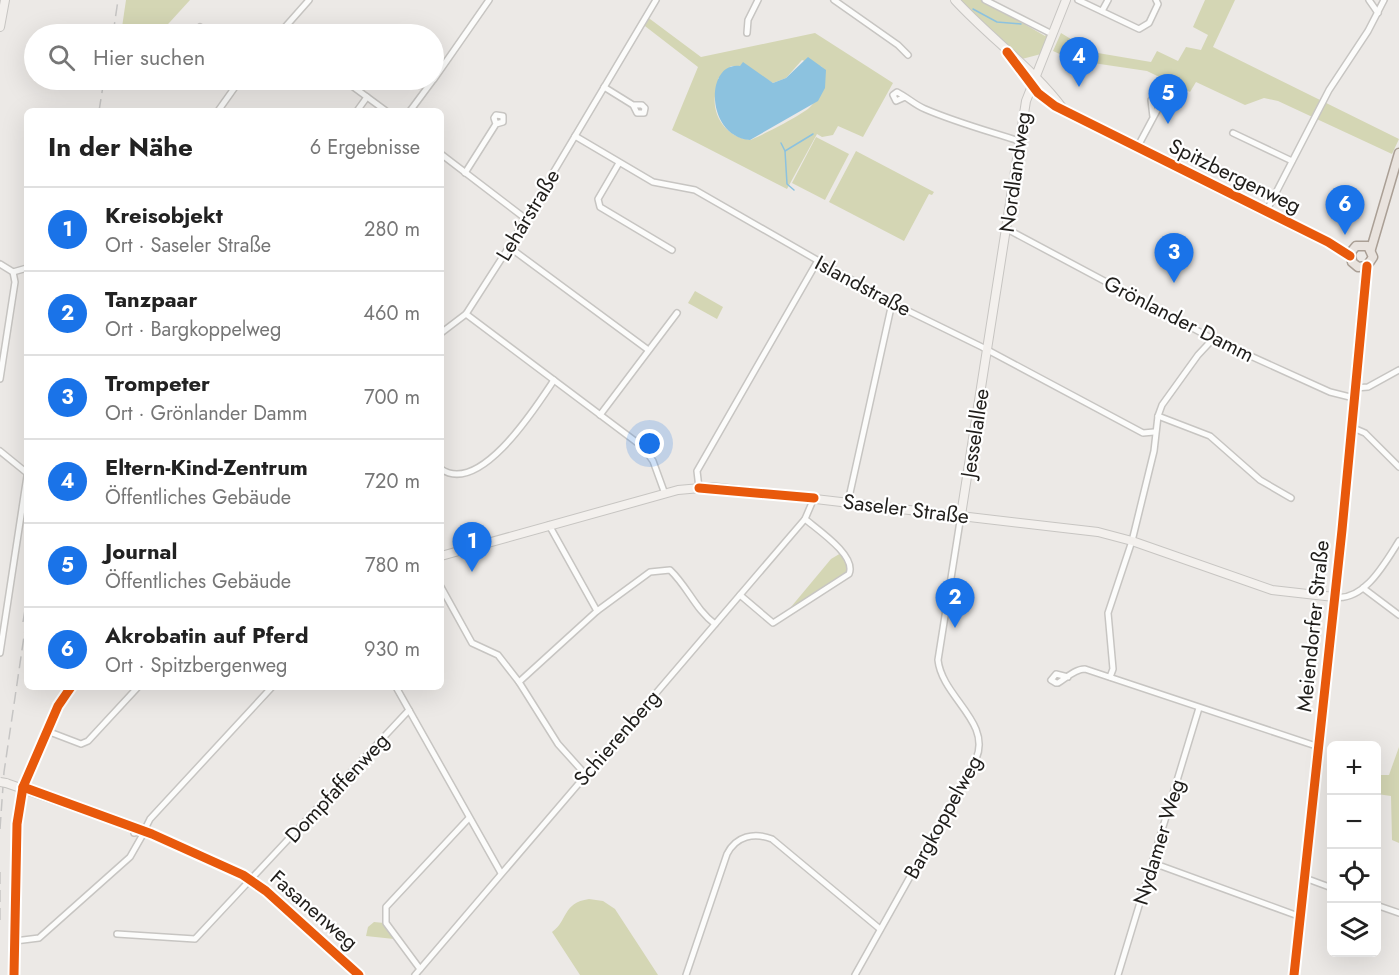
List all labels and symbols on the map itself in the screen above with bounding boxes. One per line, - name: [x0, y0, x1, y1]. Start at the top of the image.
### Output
- pin: 4: [1060, 38, 1098, 87]
- pin: 5: [1148, 74, 1188, 124]
- street label: Nordlandweg: [992, 110, 1038, 234]
- street label: Spitzbergenweg: [1164, 131, 1306, 221]
- street label: Lehárstraße: [489, 163, 567, 267]
- pin: 6: [1326, 186, 1364, 235]
- pin: 3: [1154, 234, 1194, 283]
- street label: Islandstraße: [810, 248, 917, 324]
- street label: Grönlander Damm: [1099, 268, 1259, 370]
- street label: Jesselallee: [953, 386, 997, 483]
- your location: [635, 429, 664, 458]
- street label: Saseler Straße: [841, 486, 971, 532]
- pin: 1: [452, 522, 492, 572]
- street label: Meiendorfer Straße: [1289, 538, 1337, 713]
- pin: 2: [936, 578, 974, 628]
- street label: Schierenberg: [567, 683, 667, 793]
- street label: Dompfaffenweg: [278, 726, 396, 850]
- street label: Bargkoppelweg: [897, 750, 989, 884]
- street label: Nydamer Weg: [1126, 775, 1192, 909]
- street label: Fasanenweg: [263, 863, 365, 957]

